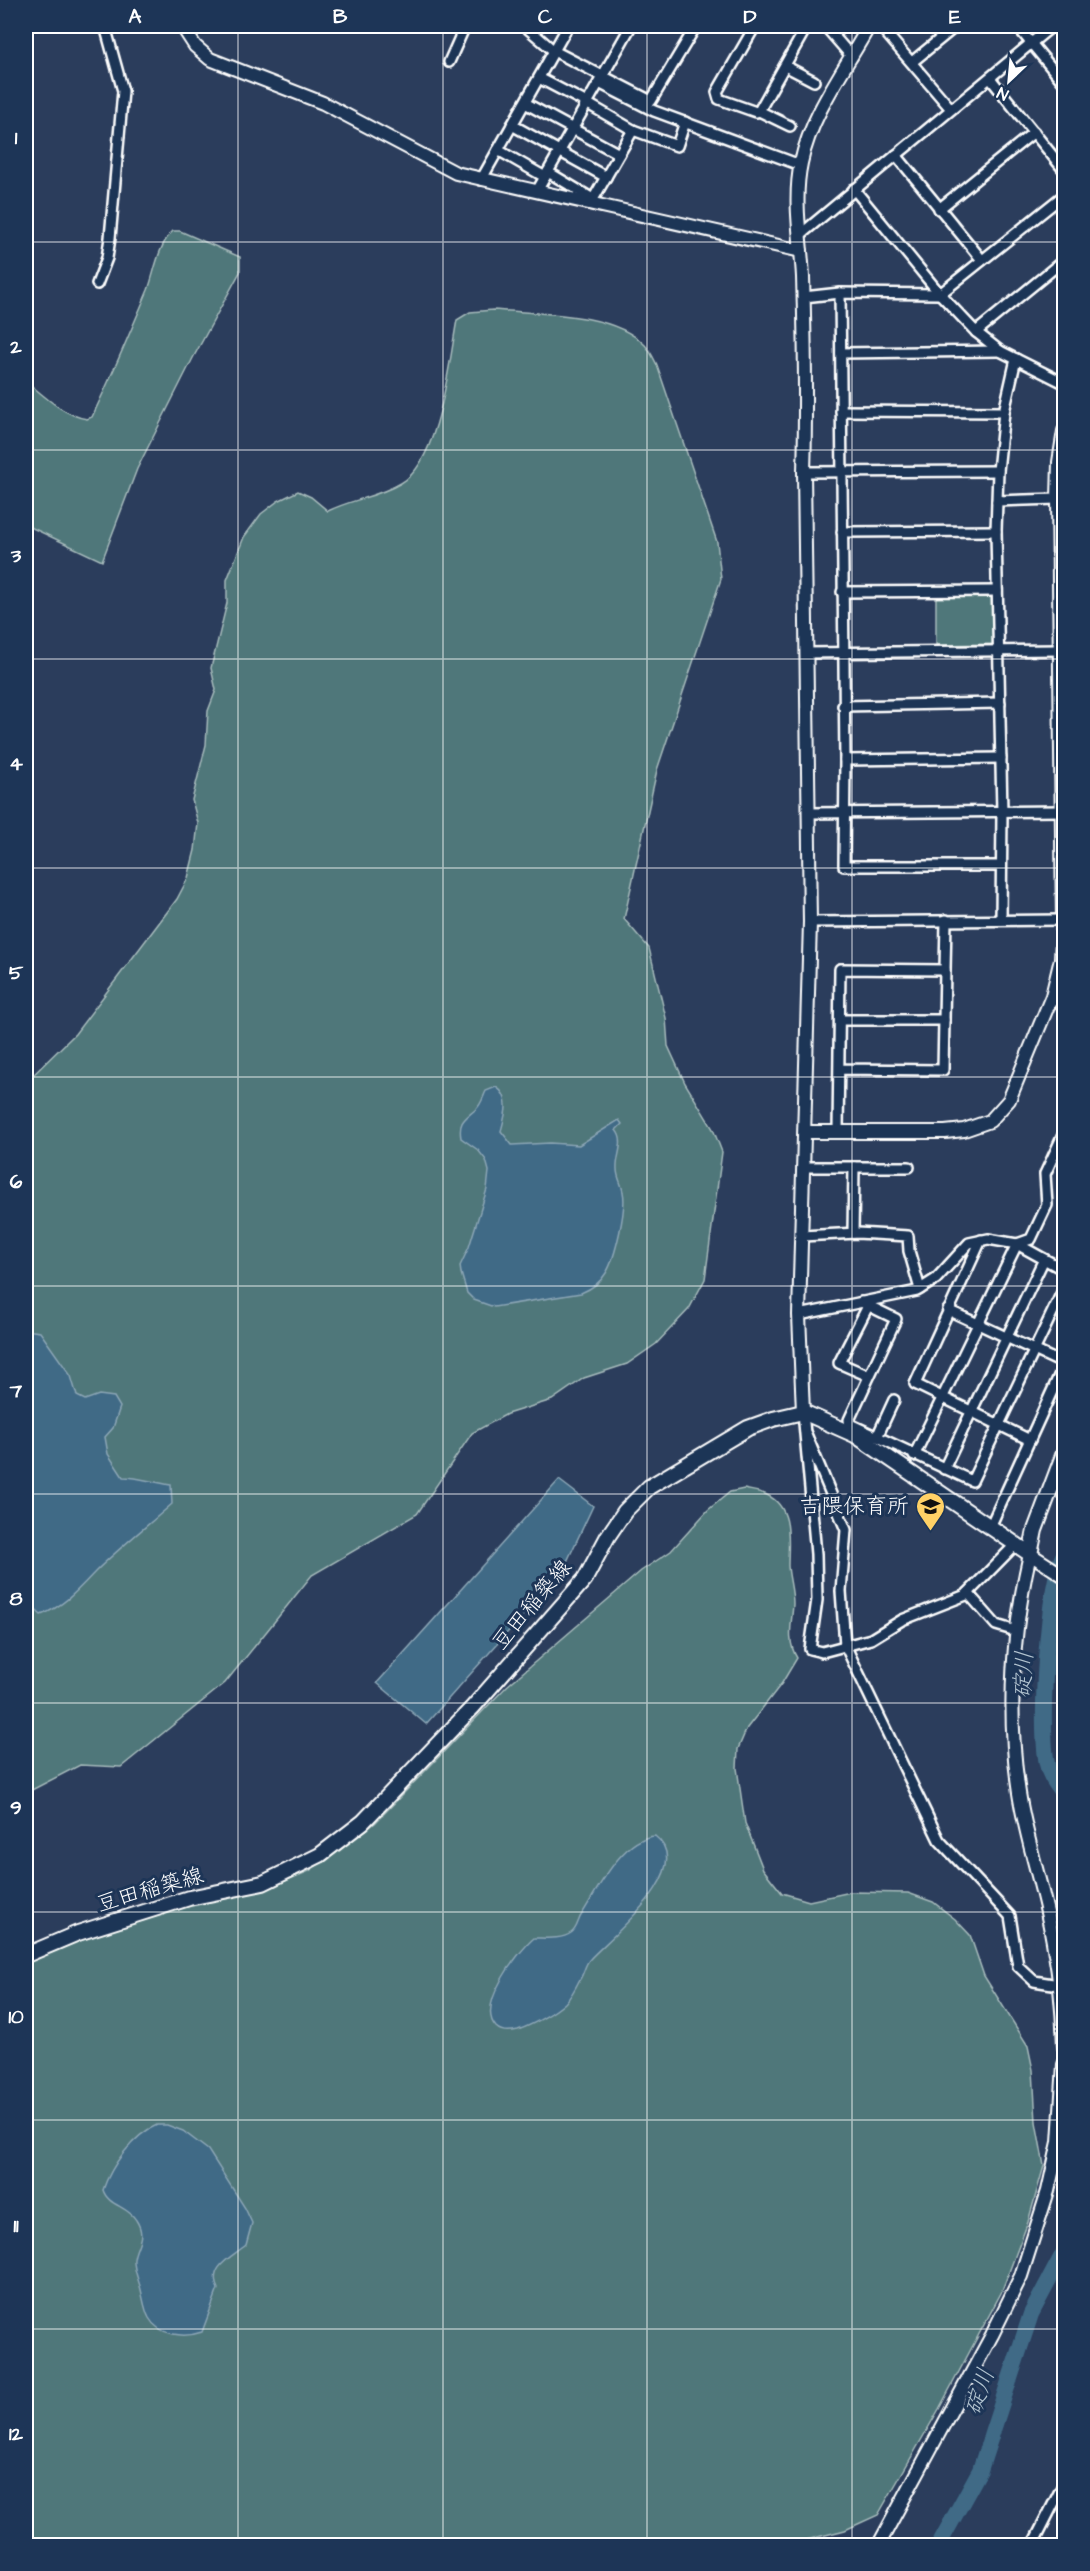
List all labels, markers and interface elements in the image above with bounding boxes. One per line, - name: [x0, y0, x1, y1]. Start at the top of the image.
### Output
- text: A: [129, 3, 142, 31]
- text: B: [333, 3, 348, 31]
- text: C: [538, 3, 553, 31]
- text: D: [744, 3, 757, 31]
- text: E: [949, 3, 961, 31]
- north arrow: [979, 51, 1039, 111]
- text: N: [994, 81, 1012, 106]
- text: 1: [15, 124, 18, 152]
- text: 2: [9, 333, 22, 361]
- text: 3: [10, 542, 22, 570]
- text: 4: [9, 750, 23, 778]
- text: 5: [9, 959, 24, 987]
- text: 6: [10, 1168, 23, 1196]
- text: 7: [9, 1377, 23, 1405]
- school or university icon: 吉隈保育所: [914, 1490, 946, 1532]
- place label: 吉隈保育所: [799, 1491, 909, 1522]
- street label: 豆田稲築線: [485, 1553, 579, 1657]
- text: 8: [10, 1585, 23, 1613]
- water label: 碇川: [1006, 1650, 1042, 1700]
- text: 9: [10, 1794, 22, 1822]
- street label: 豆田稲築線: [93, 1860, 207, 1920]
- text: 10: [8, 2003, 24, 2031]
- text: 11: [13, 2212, 19, 2240]
- water label: 碇川: [956, 2364, 1004, 2420]
- text: 12: [9, 2420, 24, 2448]

